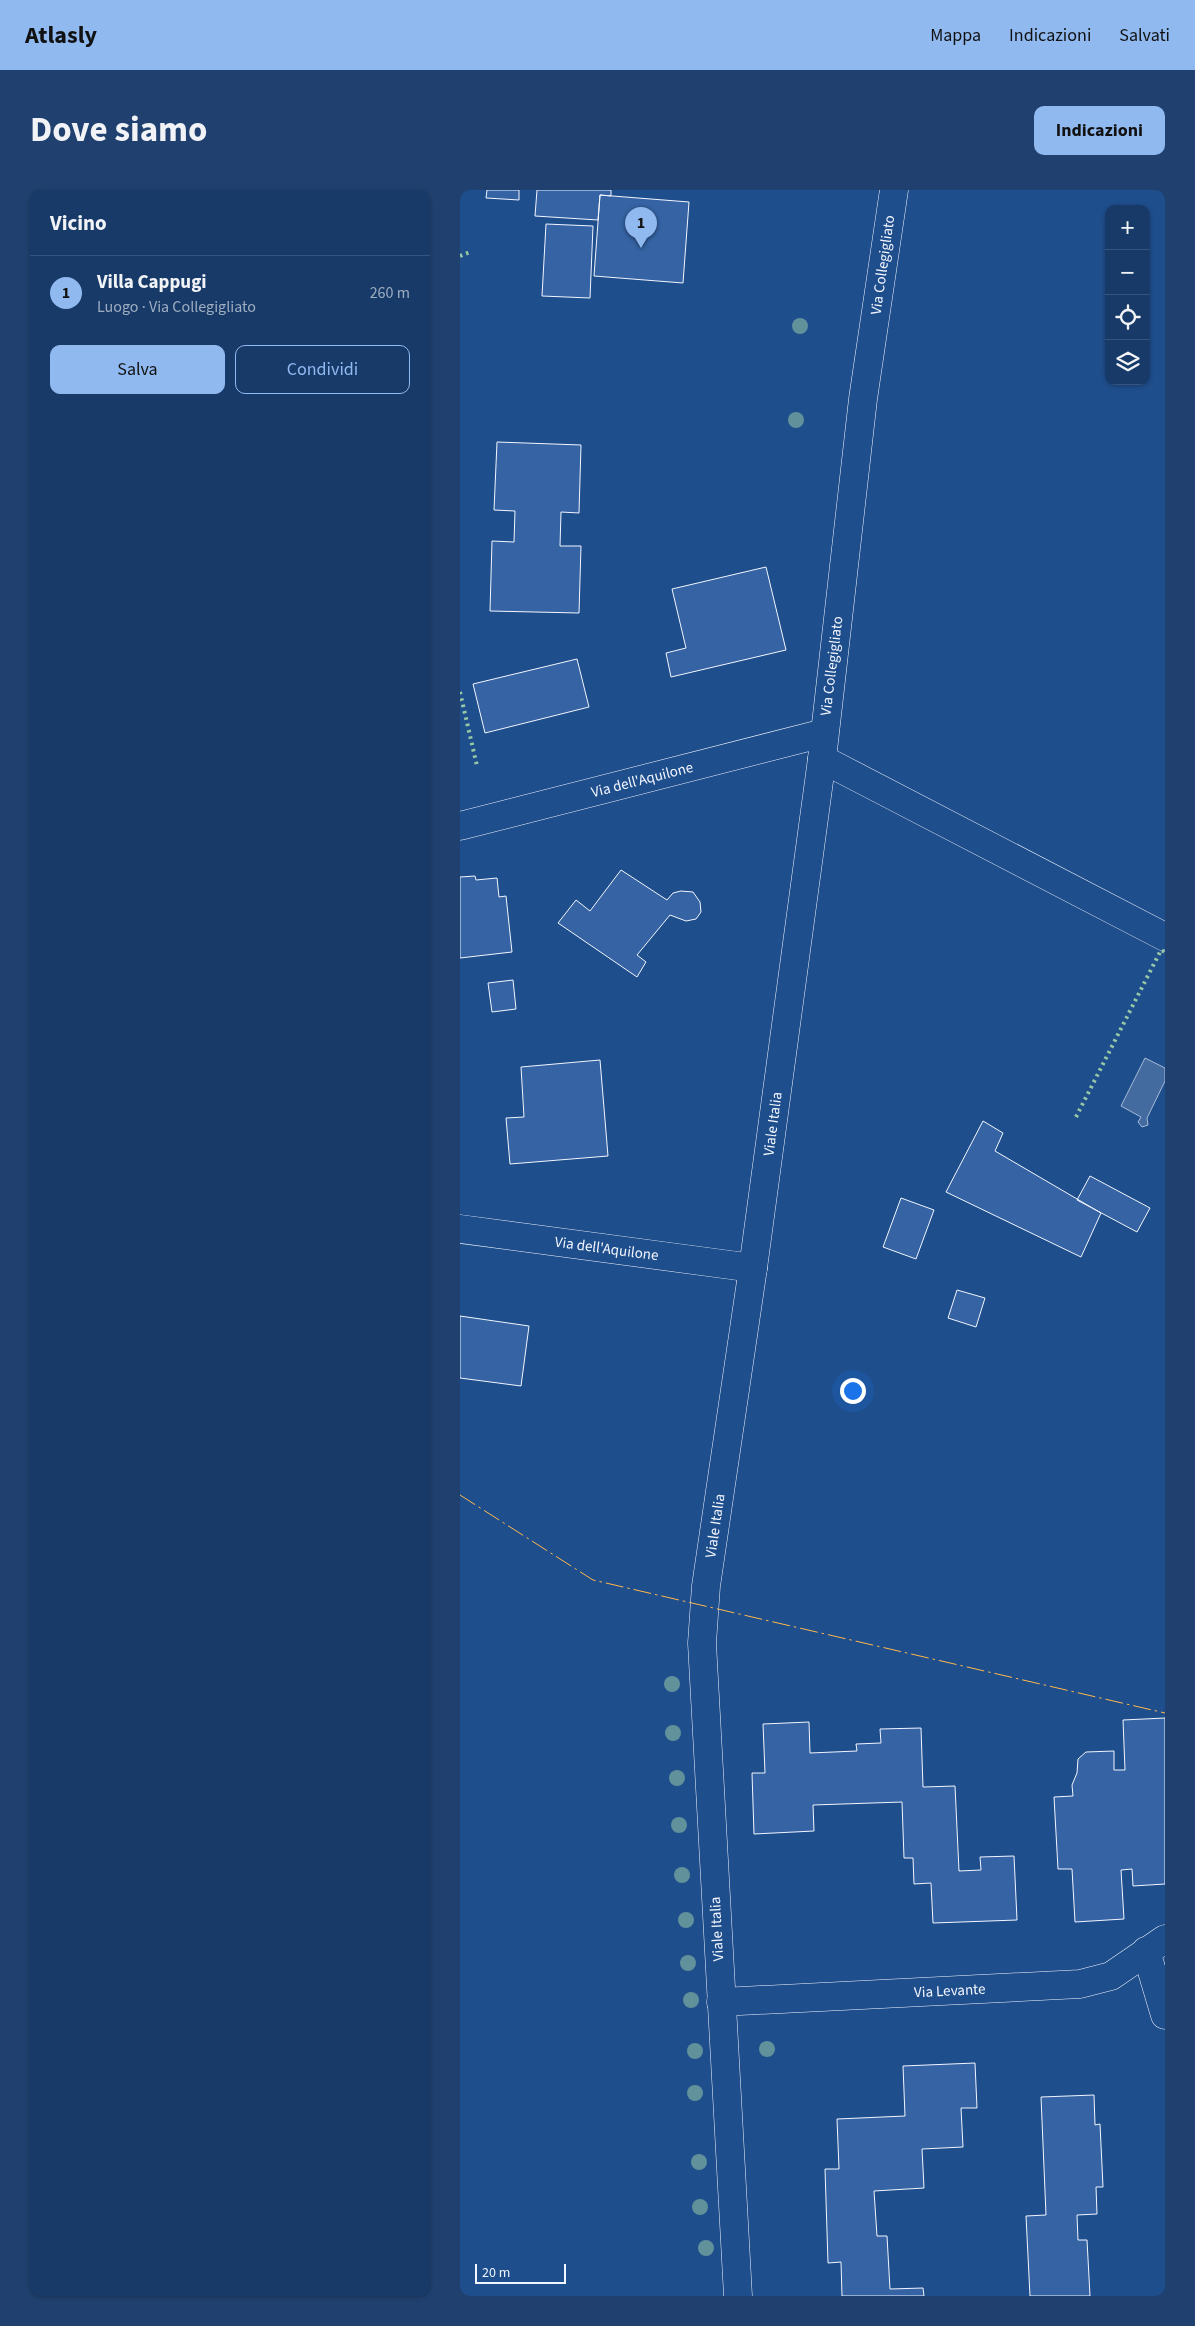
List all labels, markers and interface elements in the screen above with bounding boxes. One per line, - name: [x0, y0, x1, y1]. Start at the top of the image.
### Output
- text: Atlasly: [25, 18, 97, 53]
- text: Mappa: [930, 23, 981, 48]
- text: Indicazioni: [1009, 23, 1091, 48]
- text: Salvati: [1119, 23, 1170, 48]
- text: Dove siamo: [30, 105, 208, 155]
- button: Indicazioni: [1034, 106, 1165, 155]
- map controls: [1105, 205, 1150, 385]
- button: +: [1105, 205, 1150, 250]
- pin: 1: [625, 207, 657, 248]
- text: Vicino: [50, 208, 107, 238]
- street label: Via Collegigliato: [866, 214, 900, 316]
- button: −: [1105, 250, 1150, 295]
- text: Villa Cappugi: [97, 269, 207, 296]
- text: 1: [62, 282, 70, 304]
- text: 260 m: [370, 282, 410, 304]
- button: locate: [1105, 295, 1150, 340]
- text: Luogo · Via Collegigliato: [97, 296, 256, 318]
- button: layers: [1105, 340, 1150, 385]
- button: Salva: [50, 345, 225, 394]
- button: Condividi: [235, 345, 410, 394]
- street label: Via Collegigliato: [815, 615, 849, 717]
- street label: Via dell'Aquilone: [589, 756, 695, 803]
- street label: Viale Italia: [758, 1090, 787, 1157]
- street label: Via dell'Aquilone: [554, 1231, 660, 1266]
- your location: [840, 1378, 866, 1404]
- street label: Viale Italia: [700, 1492, 730, 1559]
- street label: Viale Italia: [705, 1896, 729, 1962]
- street label: Via Levante: [913, 1978, 986, 2003]
- scale bar: [475, 2261, 566, 2284]
- text: 20 m: [482, 2263, 510, 2283]

